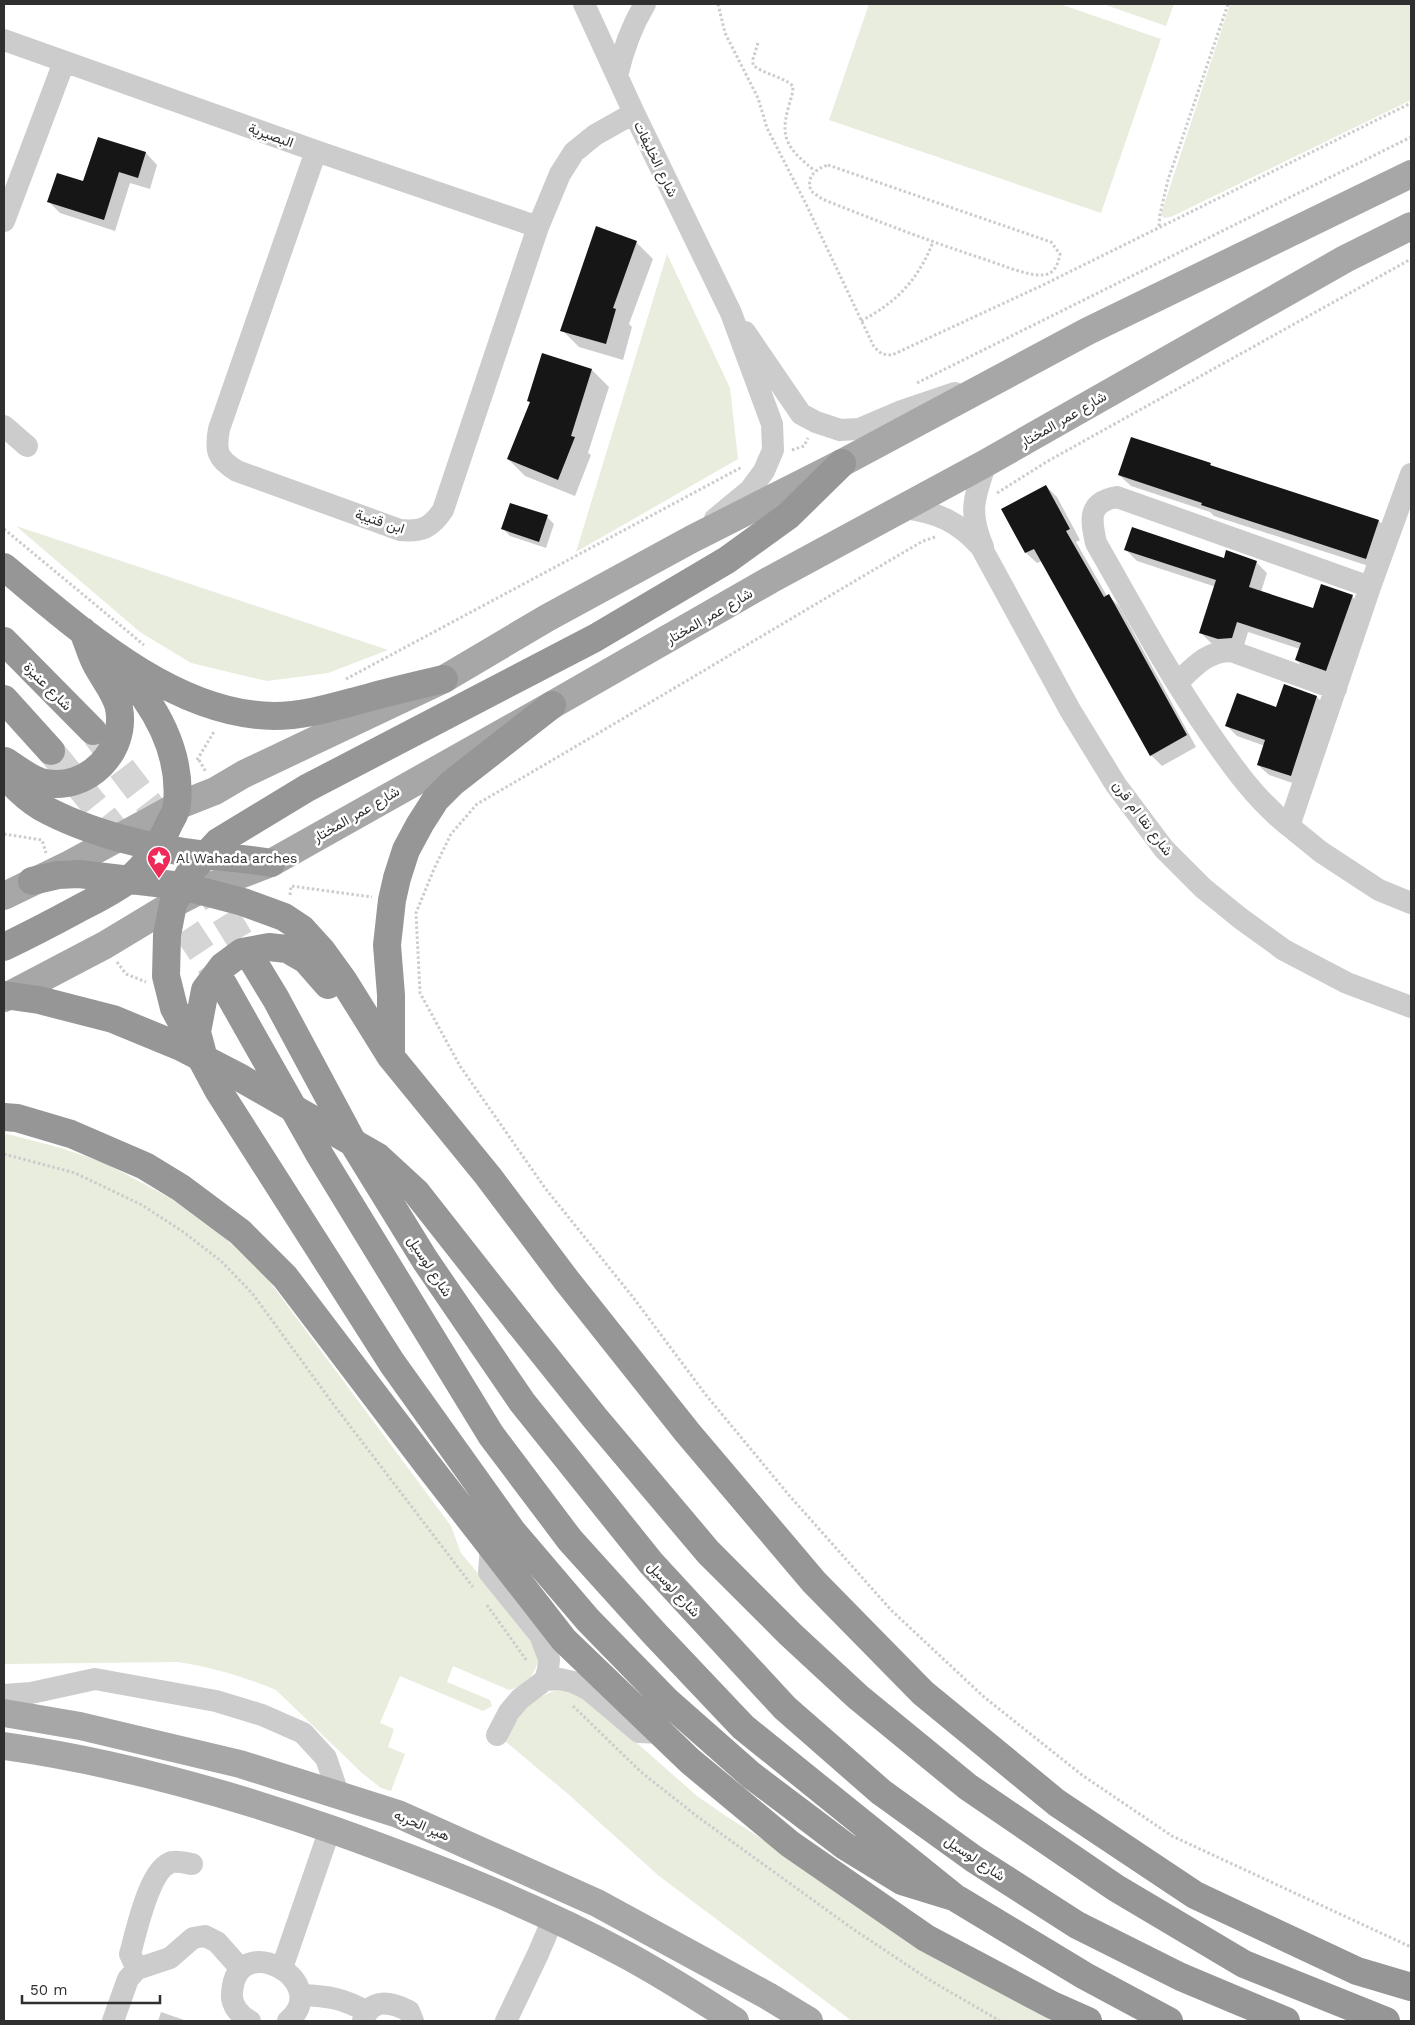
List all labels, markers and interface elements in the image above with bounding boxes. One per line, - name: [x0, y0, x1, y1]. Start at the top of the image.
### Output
- street label: البصيرية: [246, 119, 296, 151]
- street label: شارع الخليفات: [628, 119, 681, 201]
- street label: شارع عمر المختار: [1016, 388, 1111, 453]
- street label: ابن قتيبة: [353, 506, 407, 537]
- street label: شارع عمر المختار: [662, 585, 757, 650]
- street label: شارع عنيزة: [19, 659, 75, 715]
- street label: شارع نقا ام قرن: [1107, 777, 1176, 860]
- street label: شارع عمر المختار: [309, 783, 404, 848]
- place icon: Al Wahada arches: [146, 845, 172, 879]
- place label: Al Wahada arches: [176, 850, 297, 866]
- street label: شارع لوسيل: [402, 1233, 456, 1301]
- street label: شارع لوسيل: [642, 1558, 703, 1622]
- street label: هير الحربه: [391, 1806, 452, 1845]
- street label: شارع لوسيل: [940, 1832, 1008, 1886]
- scale bar: [22, 1972, 160, 2004]
- text: 50 m: [30, 1981, 67, 1999]

